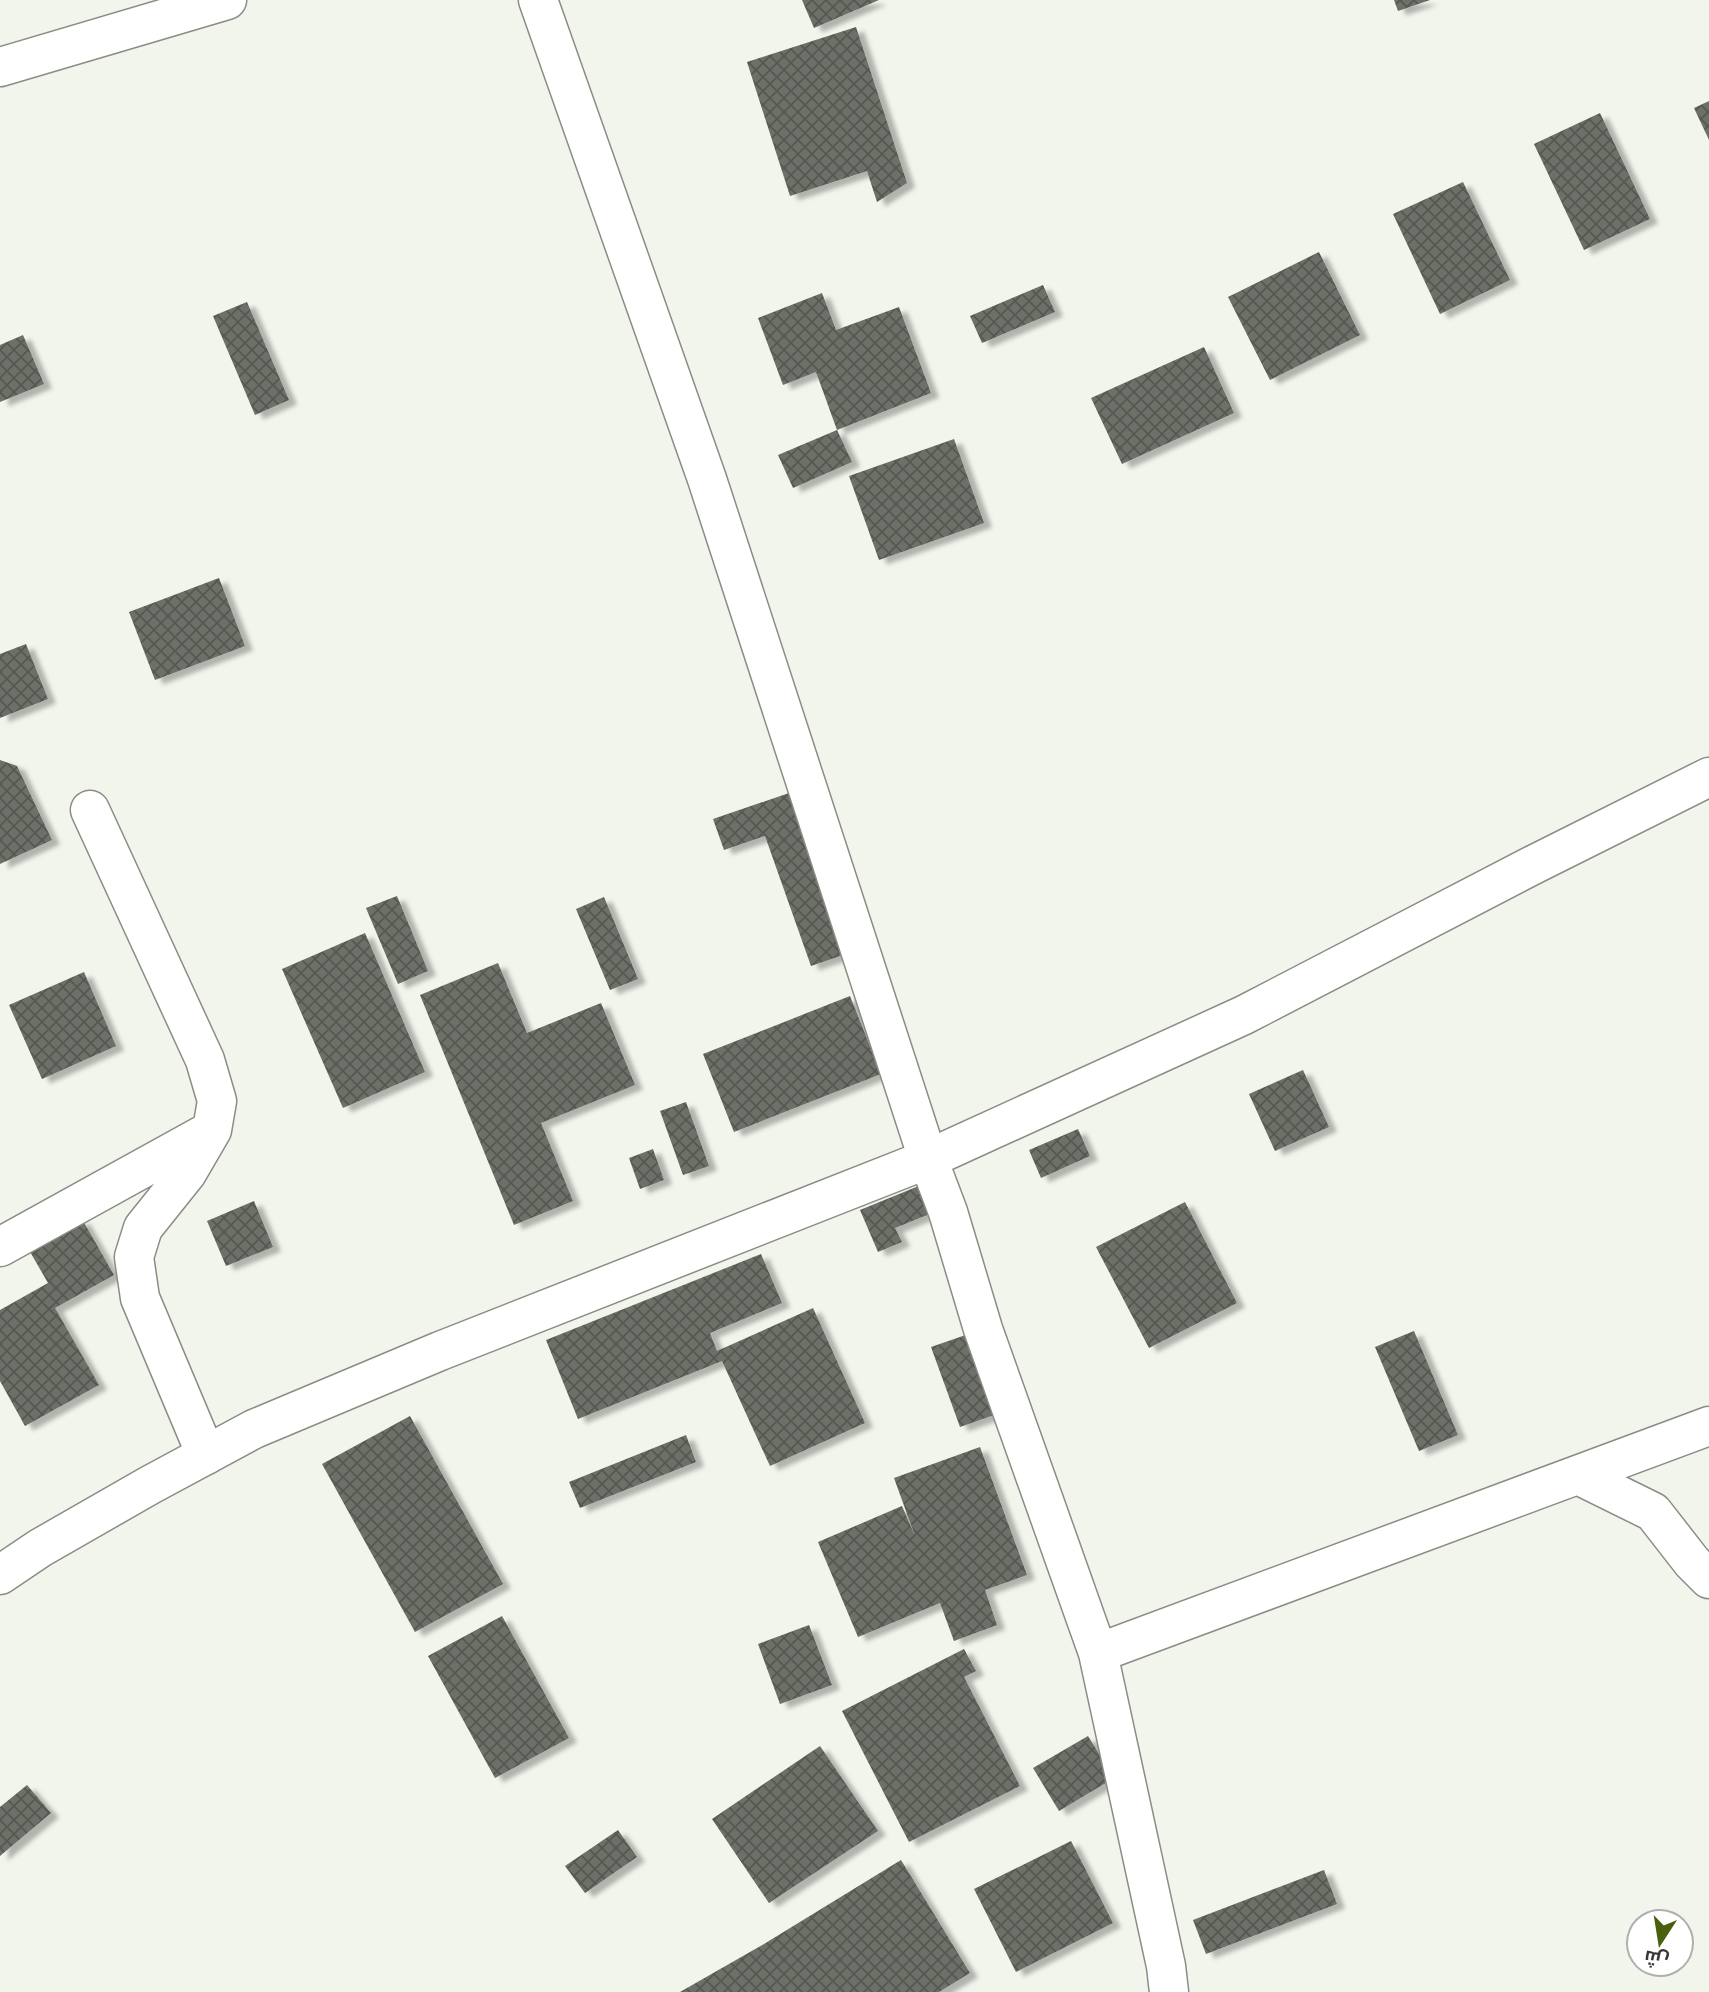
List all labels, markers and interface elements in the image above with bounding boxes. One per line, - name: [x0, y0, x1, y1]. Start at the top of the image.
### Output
- north arrow: [1625, 1908, 1695, 1978]
- text: ش: [1642, 1945, 1671, 1973]

